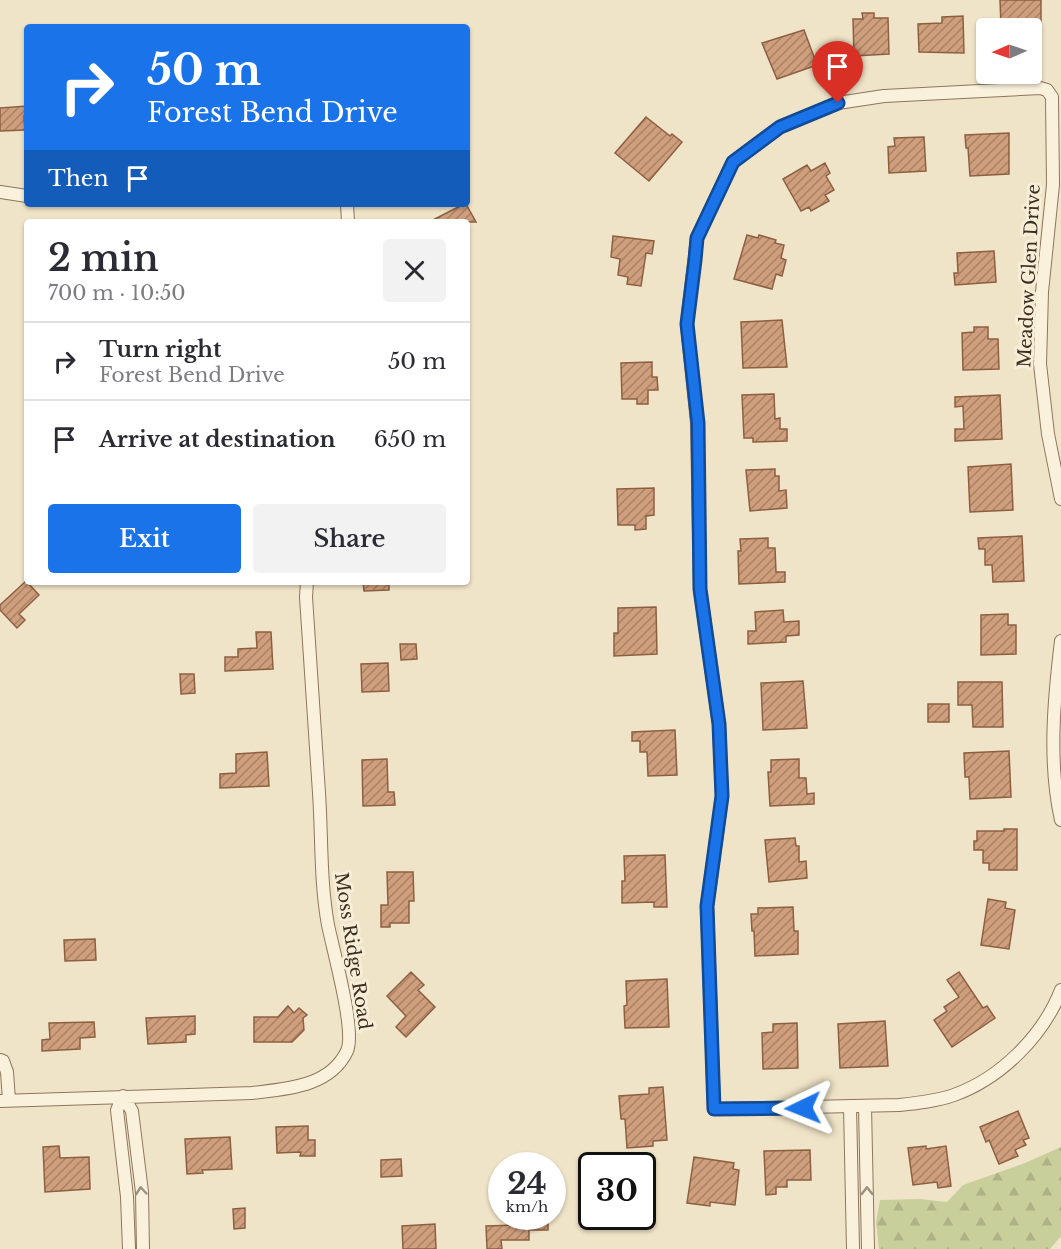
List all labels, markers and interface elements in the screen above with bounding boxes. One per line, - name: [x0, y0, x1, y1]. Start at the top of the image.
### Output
- north arrow: [976, 18, 1042, 84]
- map controls: [976, 18, 1042, 84]
- pin: [812, 41, 863, 103]
- text: 50 m: [147, 44, 261, 96]
- icon: right: [48, 48, 126, 126]
- icon: arrive: [821, 50, 854, 83]
- text: Forest Bend Drive: [147, 96, 398, 129]
- icon: arrive: [121, 162, 154, 195]
- text: Then: [48, 165, 109, 192]
- street label: Meadow Glen Drive: [1013, 184, 1045, 368]
- text: 2 min: [48, 236, 159, 281]
- button: close: [383, 239, 446, 302]
- text: 700 m · 10:50: [48, 281, 186, 305]
- text: Turn right: [99, 336, 221, 363]
- icon: right: [48, 345, 81, 378]
- text: 50 m: [388, 348, 446, 375]
- text: Forest Bend Drive: [99, 363, 285, 387]
- icon: arrive: [48, 423, 81, 456]
- text: Arrive at destination: [99, 426, 336, 453]
- text: 650 m: [374, 426, 446, 453]
- button: Exit: [48, 504, 241, 573]
- button: Share: [253, 504, 446, 573]
- street label: Moss Ridge Road: [330, 871, 376, 1031]
- position arrow: [771, 1076, 835, 1140]
- speed limit sign: 30: [578, 1152, 656, 1230]
- text: 24: [507, 1165, 547, 1202]
- one-way arrow: [135, 1186, 148, 1195]
- one-way arrow: [861, 1186, 873, 1195]
- text: km/h: [506, 1197, 548, 1216]

